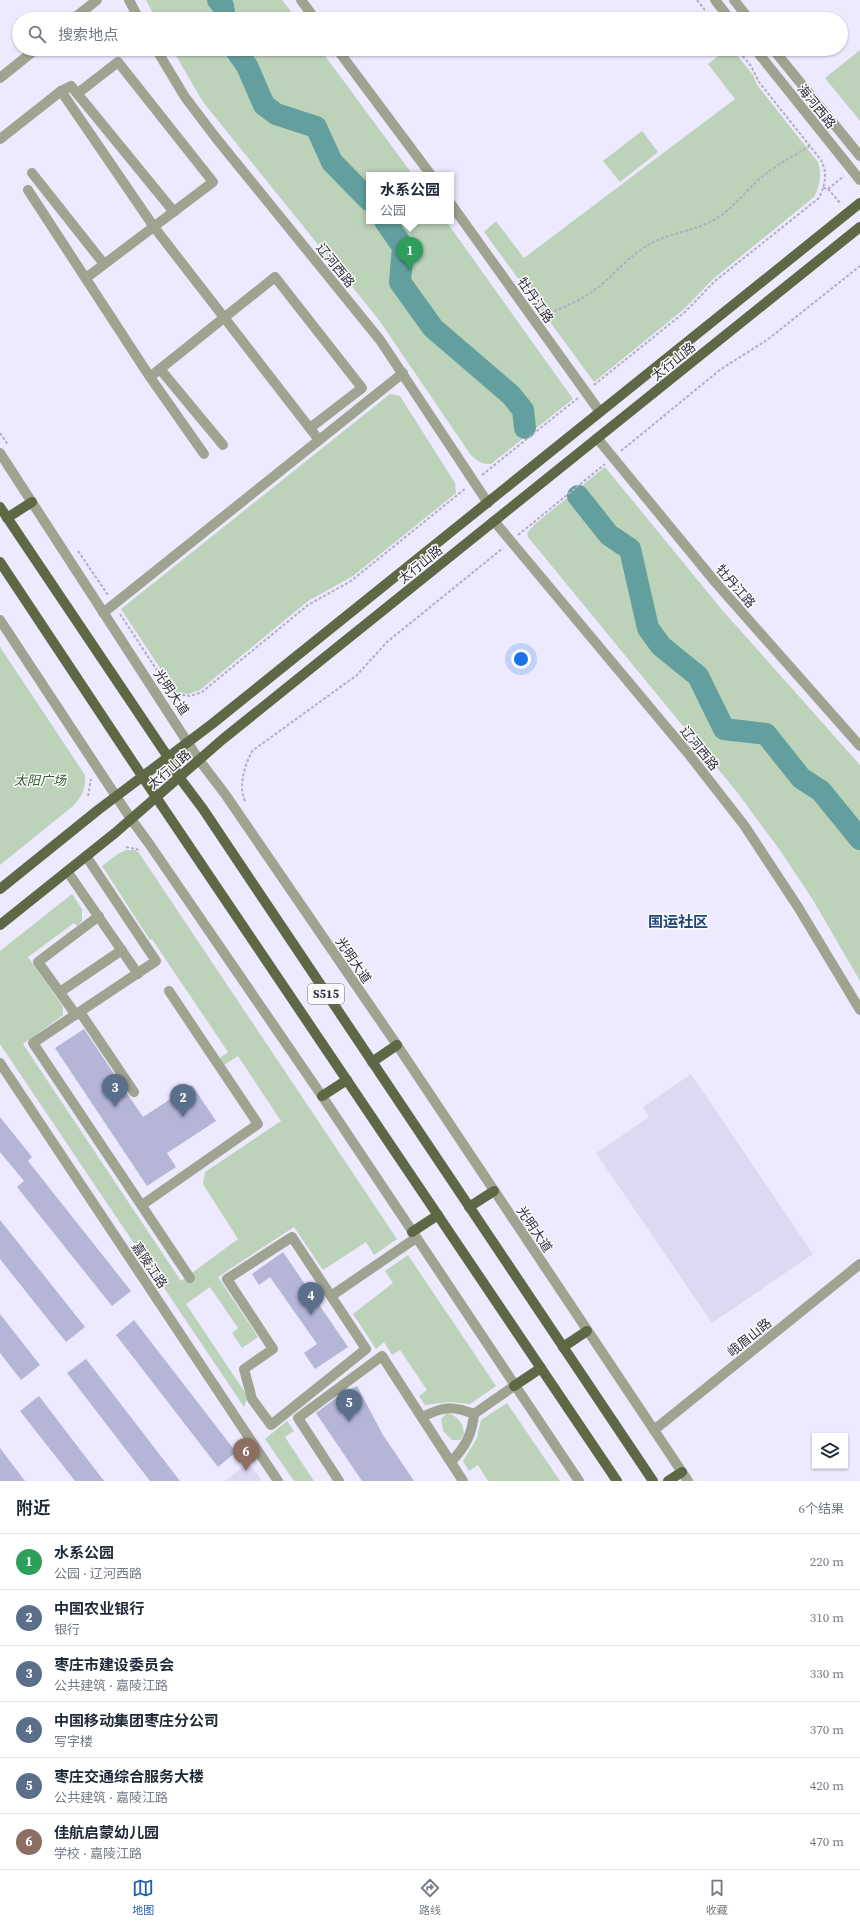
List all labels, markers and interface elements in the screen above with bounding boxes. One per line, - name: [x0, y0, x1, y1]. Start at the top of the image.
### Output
- search box: [12, 12, 848, 56]
- icon: search: [26, 23, 48, 45]
- text: 搜索地点: [58, 24, 118, 45]
- street label: 海河西路: [794, 81, 840, 132]
- popup: [366, 172, 454, 224]
- text: 水系公园: [380, 179, 440, 200]
- text: 公园: [380, 202, 406, 219]
- pin: 1: [397, 237, 423, 270]
- street label: 辽河西路: [313, 240, 359, 291]
- street label: 牡丹江路: [514, 274, 557, 326]
- street label: 太行山路: [648, 338, 699, 384]
- street label: 太行山路: [395, 541, 446, 587]
- street label: 牡丹江路: [712, 561, 759, 612]
- your location: [511, 649, 531, 669]
- street label: 光明大道: [150, 666, 193, 719]
- street label: 辽河西路: [677, 723, 723, 774]
- street label: 太行山路: [144, 746, 195, 793]
- park label: 太阳广场: [14, 772, 67, 789]
- district label: 国运社区: [648, 911, 708, 932]
- street label: 光明大道: [332, 934, 375, 987]
- road number: S515: [308, 984, 344, 1004]
- pin: 3: [102, 1074, 128, 1107]
- pin: 2: [170, 1084, 196, 1117]
- street label: 光明大道: [513, 1203, 556, 1256]
- street label: 嘉陵江路: [128, 1239, 171, 1292]
- pin: 4: [298, 1282, 324, 1315]
- street label: 峨眉山路: [724, 1314, 775, 1360]
- pin: 5: [336, 1389, 362, 1422]
- map controls: [812, 1433, 848, 1469]
- button: layers: [812, 1433, 848, 1469]
- pin: 6: [233, 1438, 259, 1471]
- text: 附近: [16, 1496, 50, 1520]
- text: 6个结果: [798, 1500, 844, 1517]
- text: 水系公园: [54, 1542, 114, 1563]
- text: 1: [25, 1553, 33, 1570]
- text: 220 m: [810, 1553, 844, 1570]
- text: 公园 · 辽河西路: [54, 1565, 142, 1582]
- text: 中国农业银行: [54, 1598, 144, 1619]
- text: 2: [25, 1609, 33, 1626]
- text: 310 m: [810, 1609, 844, 1626]
- text: 银行: [54, 1621, 80, 1638]
- text: 枣庄市建设委员会: [54, 1654, 174, 1675]
- text: 3: [25, 1665, 33, 1682]
- text: 330 m: [810, 1665, 844, 1682]
- text: 公共建筑 · 嘉陵江路: [54, 1677, 168, 1694]
- text: 中国移动集团枣庄分公司: [54, 1710, 219, 1731]
- text: 4: [25, 1721, 33, 1738]
- text: 370 m: [810, 1721, 844, 1738]
- text: 写字楼: [54, 1733, 93, 1750]
- text: 枣庄交通综合服务大楼: [54, 1766, 204, 1787]
- text: 5: [25, 1777, 33, 1794]
- text: 420 m: [810, 1777, 844, 1794]
- text: 公共建筑 · 嘉陵江路: [54, 1789, 168, 1806]
- text: 佳航启蒙幼儿园: [54, 1822, 159, 1843]
- text: 6: [25, 1833, 33, 1850]
- text: 470 m: [810, 1833, 844, 1850]
- text: 学校 · 嘉陵江路: [54, 1845, 142, 1862]
- tab: 地图: [132, 1877, 154, 1918]
- tab: 路线: [419, 1877, 441, 1918]
- tab: 收藏: [706, 1877, 728, 1918]

